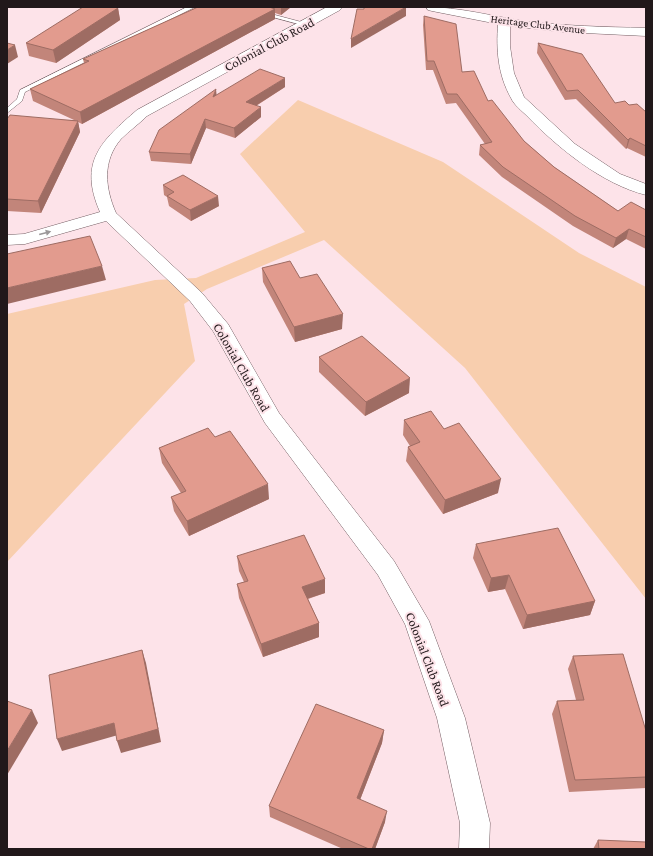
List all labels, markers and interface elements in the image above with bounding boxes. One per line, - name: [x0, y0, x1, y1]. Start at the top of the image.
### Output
- street label: Heritage Club Avenue: [490, 12, 586, 37]
- street label: Colonial Club Road: [222, 14, 317, 74]
- one-way arrow: [39, 230, 51, 236]
- street label: Colonial Club Road: [210, 320, 273, 414]
- street label: Colonial Club Road: [403, 610, 452, 709]

